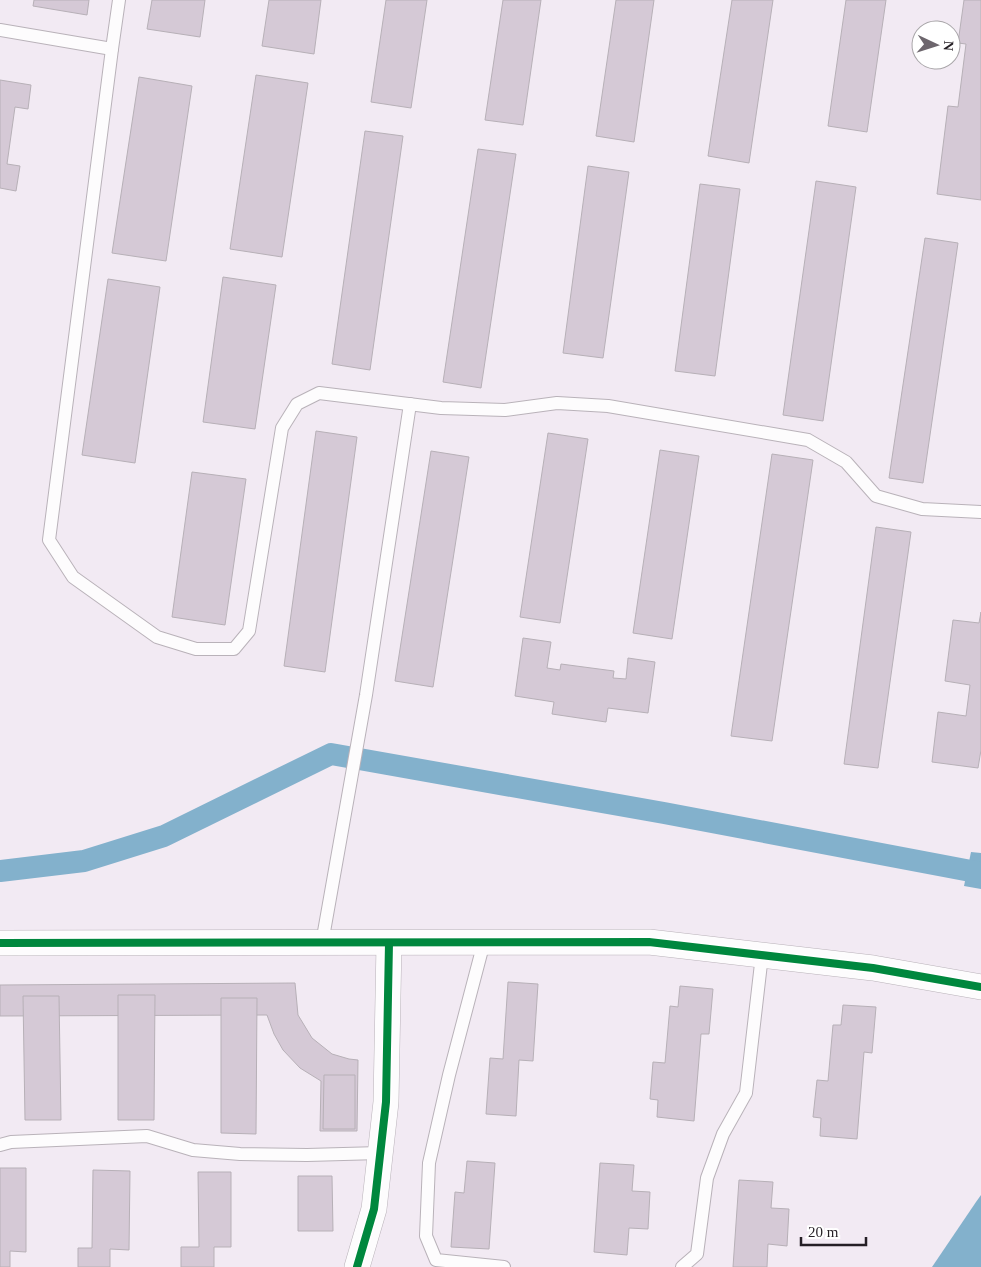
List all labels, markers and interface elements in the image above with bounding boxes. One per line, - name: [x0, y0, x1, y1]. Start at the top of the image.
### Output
- north arrow: [911, 20, 961, 70]
- text: N: [941, 40, 956, 51]
- scale bar: [801, 1214, 866, 1246]
- text: 20 m: [808, 1224, 839, 1240]

